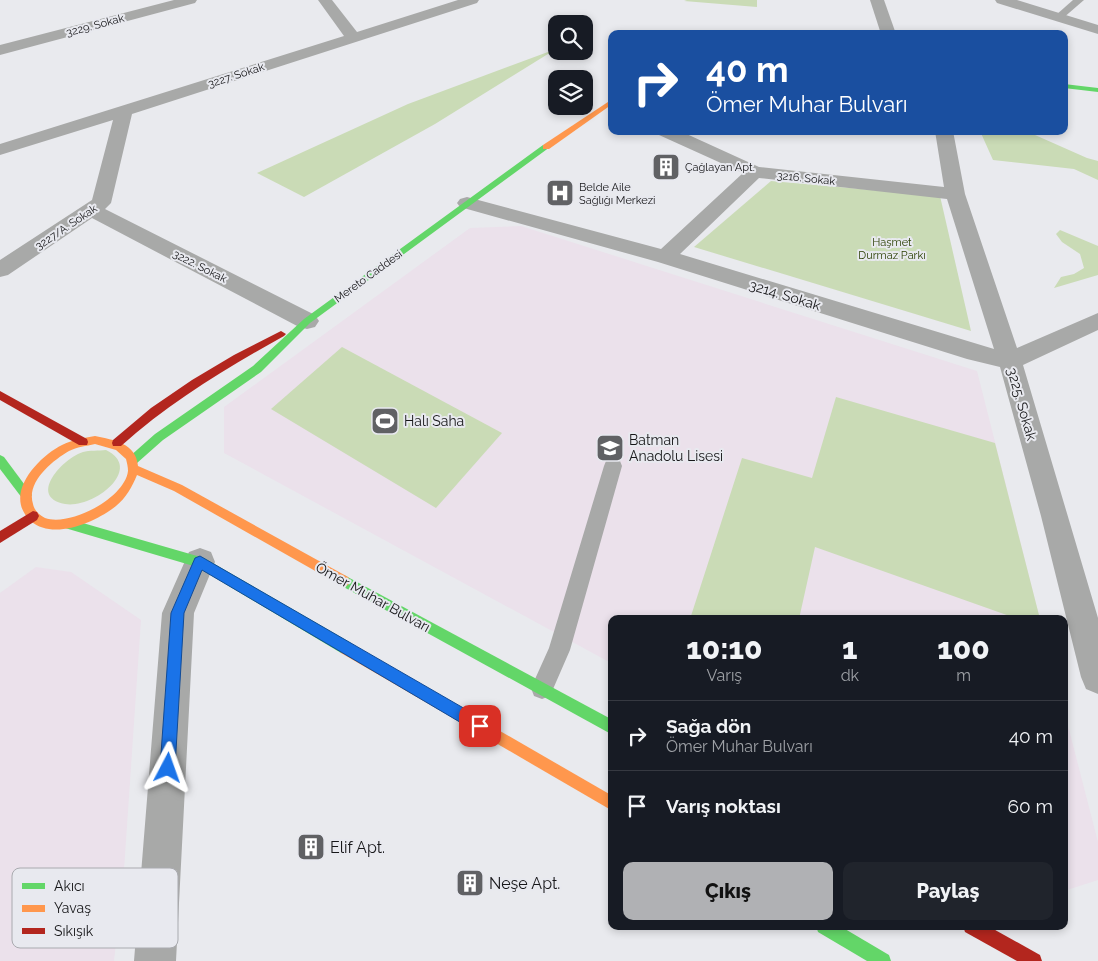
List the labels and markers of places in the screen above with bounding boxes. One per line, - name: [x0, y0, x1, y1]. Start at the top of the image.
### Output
- building icon: Çağlayan Apt.: [651, 152, 681, 182]
- place label: Çağlayan Apt.: [685, 161, 755, 174]
- hospital icon: Belde Aile Sağlığı Merkezi: [545, 178, 575, 208]
- place label: Belde Aile Sağlığı Merkezi: [579, 181, 655, 207]
- sports icon: Halı Saha: [370, 406, 400, 436]
- place label: Halı Saha: [404, 413, 464, 429]
- place label: Batman Anadolu Lisesi: [629, 432, 723, 464]
- school or university icon: Batman Anadolu Lisesi: [595, 433, 625, 463]
- pin: [459, 705, 501, 747]
- building icon: Elif Apt.: [296, 832, 326, 862]
- place label: Elif Apt.: [330, 838, 385, 857]
- building icon: Neşe Apt.: [455, 868, 485, 898]
- place label: Neşe Apt.: [489, 874, 560, 893]

